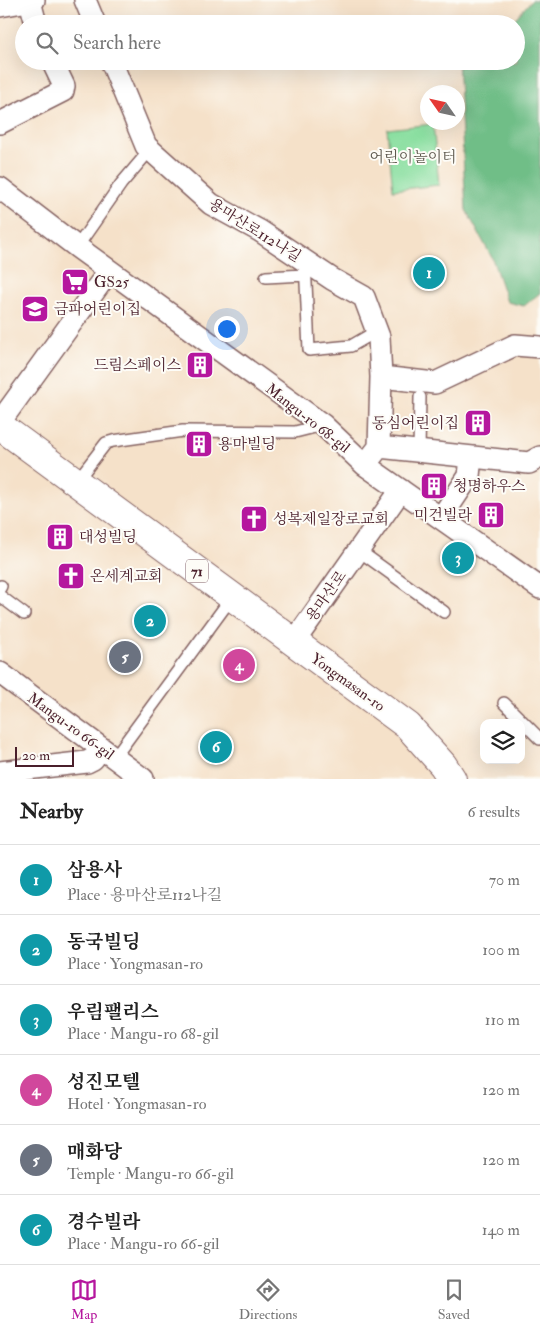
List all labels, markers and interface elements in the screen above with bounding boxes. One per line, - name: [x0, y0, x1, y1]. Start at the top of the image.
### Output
- search box: [15, 15, 525, 70]
- icon: search: [33, 29, 61, 57]
- text: Search here: [73, 31, 161, 55]
- north arrow: [420, 85, 465, 130]
- park label: 어린이놀이터: [370, 148, 456, 167]
- street label: 용마산로112나길: [205, 194, 304, 266]
- pin: 1: [413, 254, 445, 292]
- supermarket icon: GS25: [60, 267, 90, 297]
- place label: GS25: [94, 273, 130, 292]
- school or university icon: 금파어린이집: [20, 294, 50, 324]
- place label: 금파어린이집: [54, 300, 141, 319]
- your location: [214, 316, 240, 342]
- building icon: 드림스페이스: [185, 350, 215, 380]
- place label: 드림스페이스: [94, 356, 181, 375]
- street label: Mangu-ro 68-gil: [262, 380, 354, 457]
- building icon: 동심어린이집: [463, 408, 493, 438]
- place label: 동심어린이집: [372, 414, 459, 433]
- building icon: 용마빌딩: [184, 429, 214, 459]
- place label: 용마빌딩: [218, 435, 276, 454]
- building icon: 청명하우스: [419, 471, 449, 501]
- place label: 청명하우스: [453, 477, 526, 496]
- building icon: 미건빌라: [476, 500, 506, 530]
- church icon: 성복제일장로교회: [239, 504, 269, 534]
- place label: 미건빌라: [414, 506, 473, 525]
- place label: 성복제일장로교회: [273, 510, 389, 529]
- building icon: 대성빌딩: [45, 522, 75, 552]
- place label: 대성빌딩: [79, 528, 137, 547]
- pin: 3: [442, 539, 474, 577]
- road number: 71: [186, 560, 208, 582]
- church icon: 온세계교회: [56, 561, 86, 591]
- place label: 온세계교회: [90, 567, 162, 586]
- street label: 용마산로: [302, 567, 351, 625]
- pin: 2: [134, 602, 166, 640]
- pin: 5: [109, 638, 141, 676]
- pin: 4: [223, 646, 255, 684]
- street label: Yongmasan-ro: [307, 649, 389, 716]
- street label: Mangu-ro 66-gil: [24, 689, 118, 764]
- map controls: [480, 719, 525, 764]
- button: layers: [480, 719, 525, 764]
- pin: 6: [200, 728, 232, 766]
- scale bar: [15, 744, 74, 767]
- text: 20 m: [22, 747, 50, 764]
- text: Nearby: [20, 798, 83, 825]
- text: 6 results: [468, 802, 520, 822]
- text: 삼용사: [67, 858, 122, 882]
- text: 1: [33, 870, 39, 890]
- text: 70 m: [489, 870, 520, 890]
- text: Place · 용마산로112나길: [67, 885, 222, 905]
- text: 동국빌딩: [67, 930, 140, 954]
- text: 2: [32, 940, 40, 960]
- text: 100 m: [482, 940, 520, 960]
- text: Place · Yongmasan-ro: [67, 954, 203, 974]
- text: 우림팰리스: [67, 1000, 159, 1024]
- text: 3: [33, 1010, 39, 1030]
- text: 110 m: [485, 1010, 520, 1030]
- text: Place · Mangu-ro 68-gil: [67, 1024, 219, 1044]
- text: 성진모텔: [67, 1070, 140, 1094]
- text: 4: [32, 1080, 40, 1100]
- text: 120 m: [482, 1080, 520, 1100]
- text: Hotel · Yongmasan-ro: [67, 1094, 206, 1114]
- text: 매화당: [67, 1140, 122, 1164]
- text: 5: [32, 1150, 40, 1170]
- text: 120 m: [482, 1150, 520, 1170]
- text: Temple · Mangu-ro 66-gil: [67, 1164, 234, 1184]
- text: 경수빌라: [67, 1210, 140, 1234]
- text: 6: [32, 1220, 40, 1240]
- text: 140 m: [482, 1220, 520, 1240]
- text: Place · Mangu-ro 66-gil: [67, 1234, 219, 1254]
- tab: Map: [70, 1276, 98, 1323]
- tab: Directions: [239, 1276, 297, 1323]
- tab: Saved: [438, 1276, 470, 1323]

